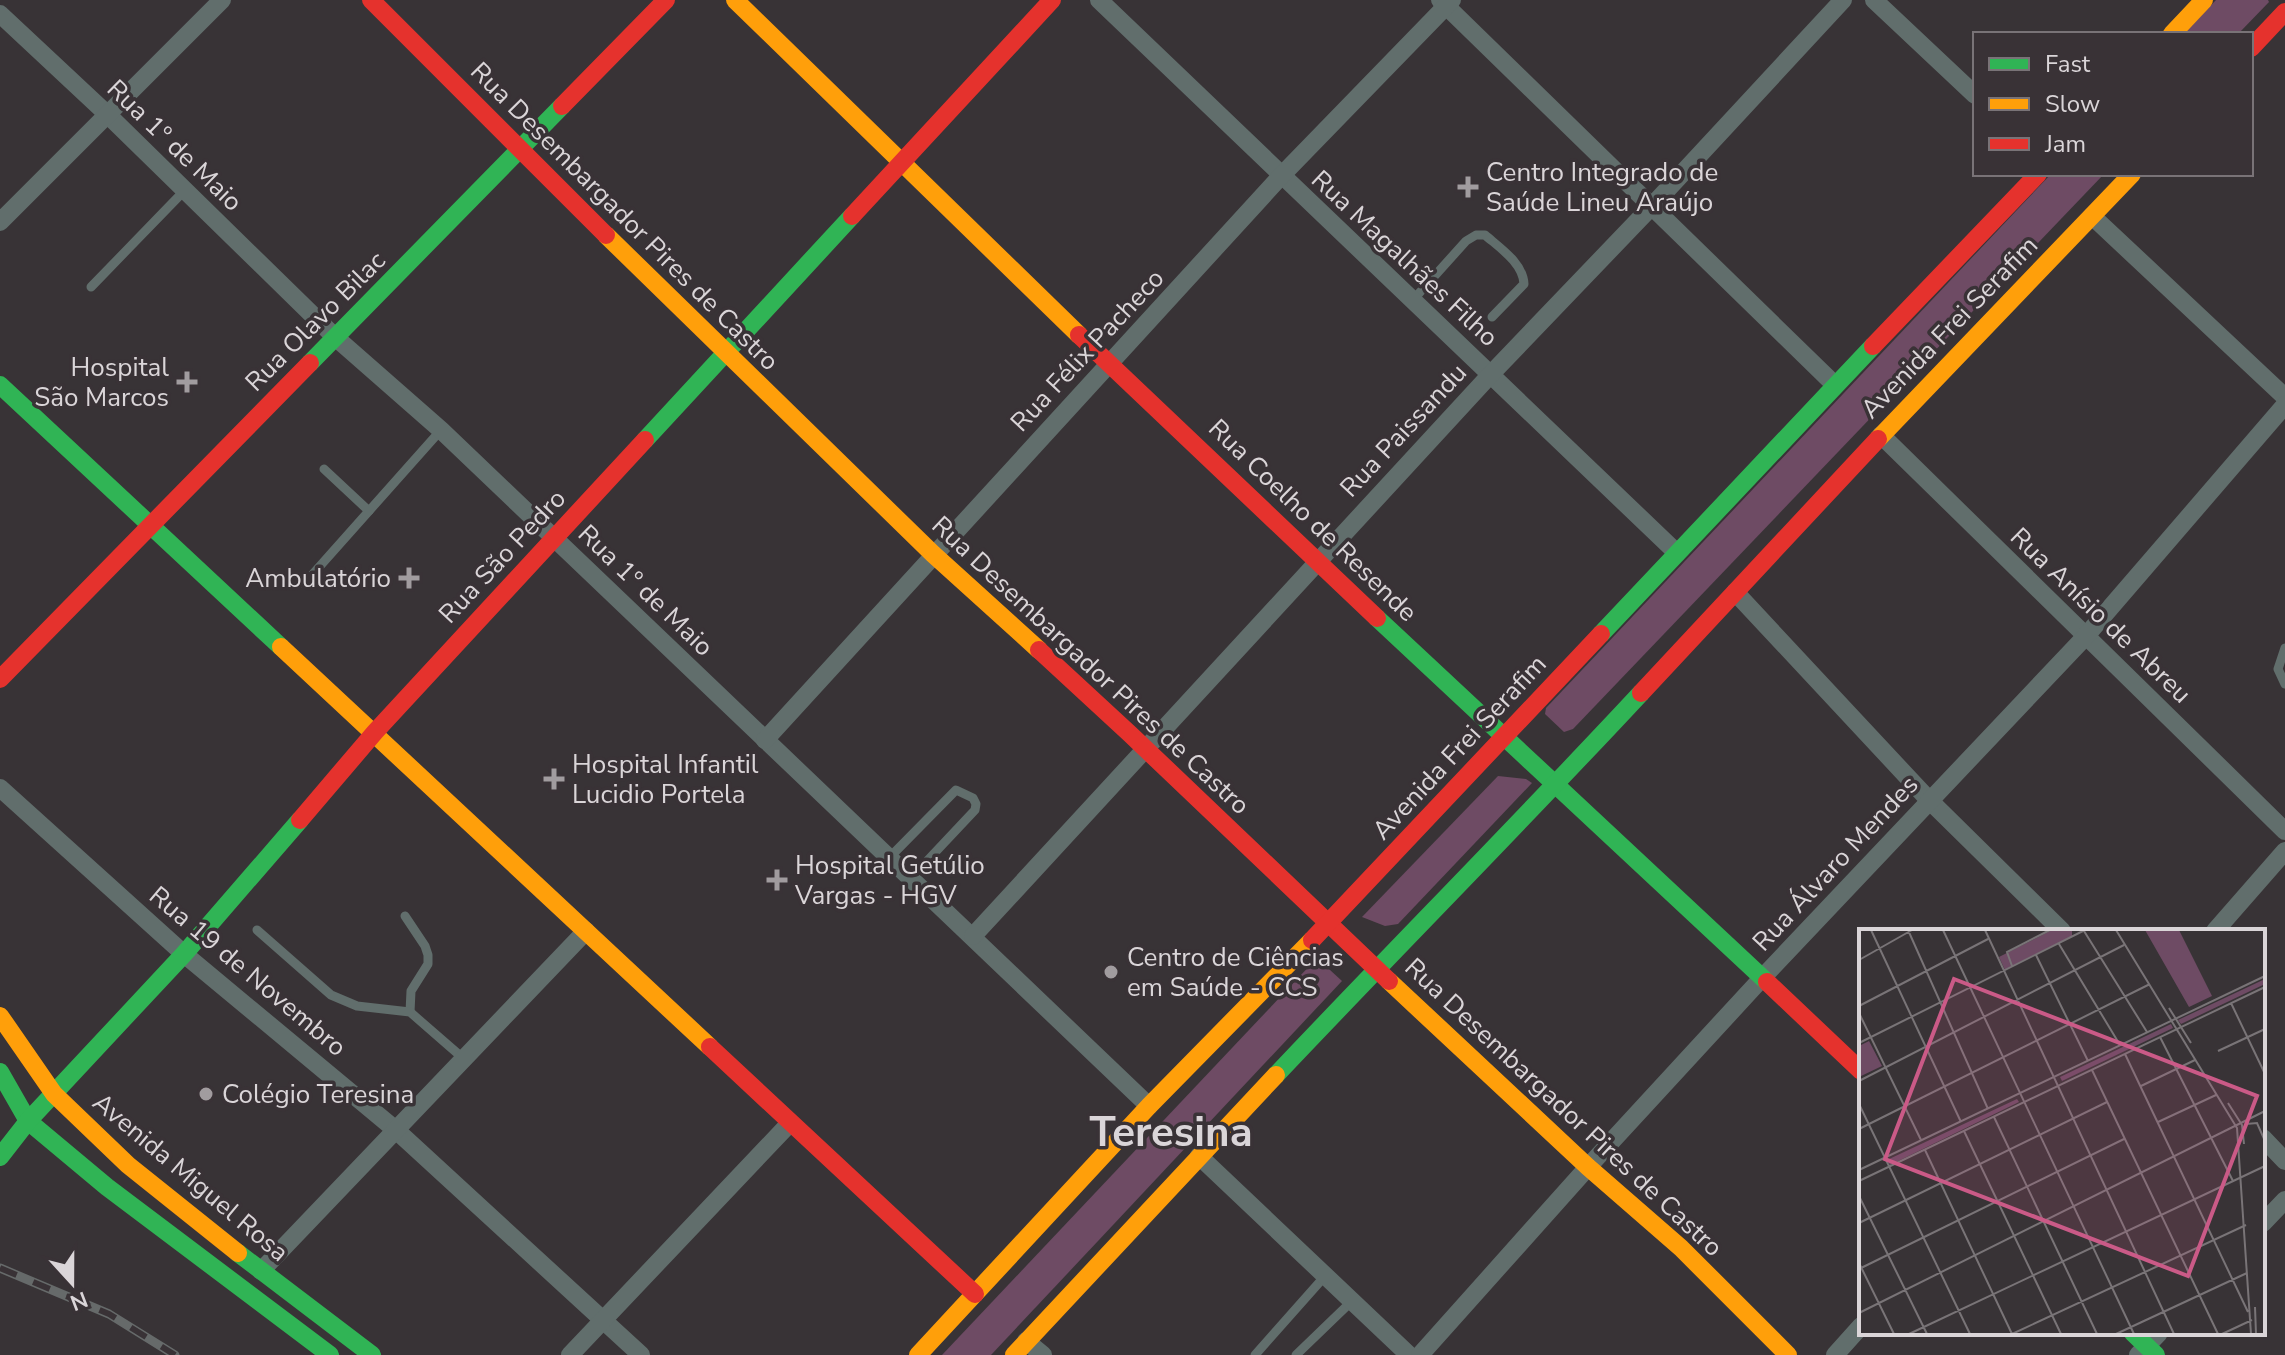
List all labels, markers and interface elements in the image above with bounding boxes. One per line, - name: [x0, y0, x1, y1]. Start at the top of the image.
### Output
- legend: [1973, 32, 2253, 176]
- text: Fast: [2045, 48, 2091, 80]
- street label: Rua Desembargador Pires de Castro: [463, 54, 787, 378]
- street label: Rua 1º de Maio: [99, 72, 250, 219]
- text: Slow: [2045, 88, 2100, 120]
- text: Jam: [2044, 128, 2086, 160]
- place label: Centro Integrado de Saúde Lineu Araújo: [1486, 155, 1718, 220]
- street label: Rua Magalhães Filho: [1304, 162, 1506, 354]
- marker: Centro Integrado de Saúde Lineu Araújo: [1457, 176, 1479, 198]
- street label: Avenida Frei Serafim: [1853, 229, 2046, 426]
- street label: Rua Olavo Bilac: [237, 243, 393, 399]
- street label: Rua Félix Pacheco: [1003, 261, 1172, 439]
- place label: Hospital São Marcos: [34, 350, 169, 415]
- street label: Rua Paissandu: [1332, 356, 1475, 505]
- marker: Hospital São Marcos: [176, 371, 198, 393]
- street label: Rua Coelho de Resende: [1201, 411, 1425, 629]
- street label: Rua São Pedro: [431, 482, 574, 631]
- street label: Rua Desembargador Pires de Castro: [924, 508, 1257, 822]
- street label: Rua 1º de Maio: [570, 517, 721, 664]
- street label: Rua Anísio de Abreu: [2002, 520, 2199, 711]
- place label: Ambulatório: [245, 561, 391, 596]
- marker: Ambulatório: [398, 567, 420, 589]
- street label: Avenida Frei Serafim: [1364, 647, 1554, 847]
- place label: Hospital Infantil Lucidio Portela: [572, 747, 759, 812]
- marker: Hospital Infantil Lucidio Portela: [543, 768, 565, 790]
- street label: Rua Álvaro Mendes: [1745, 768, 1926, 959]
- place label: Hospital Getúlio Vargas - HGV: [794, 848, 985, 913]
- marker: Hospital Getúlio Vargas - HGV: [766, 869, 788, 891]
- street label: Rua 19 de Novembro: [142, 878, 354, 1064]
- inset map: [1859, 929, 2265, 1335]
- place label: Centro de Ciências em Saúde - CCS: [1127, 940, 1344, 1005]
- street label: Rua Desembargador Pires de Castro: [1397, 950, 1730, 1264]
- marker: Centro de Ciências em Saúde - CCS: [1102, 963, 1120, 981]
- place label: Colégio Teresina: [222, 1077, 414, 1112]
- street label: Avenida Miguel Rosa: [85, 1085, 296, 1270]
- marker: Colégio Teresina: [197, 1085, 215, 1103]
- district label: Teresina: [1089, 1104, 1253, 1161]
- north arrow: [32, 1243, 112, 1323]
- text: N: [66, 1284, 92, 1318]

